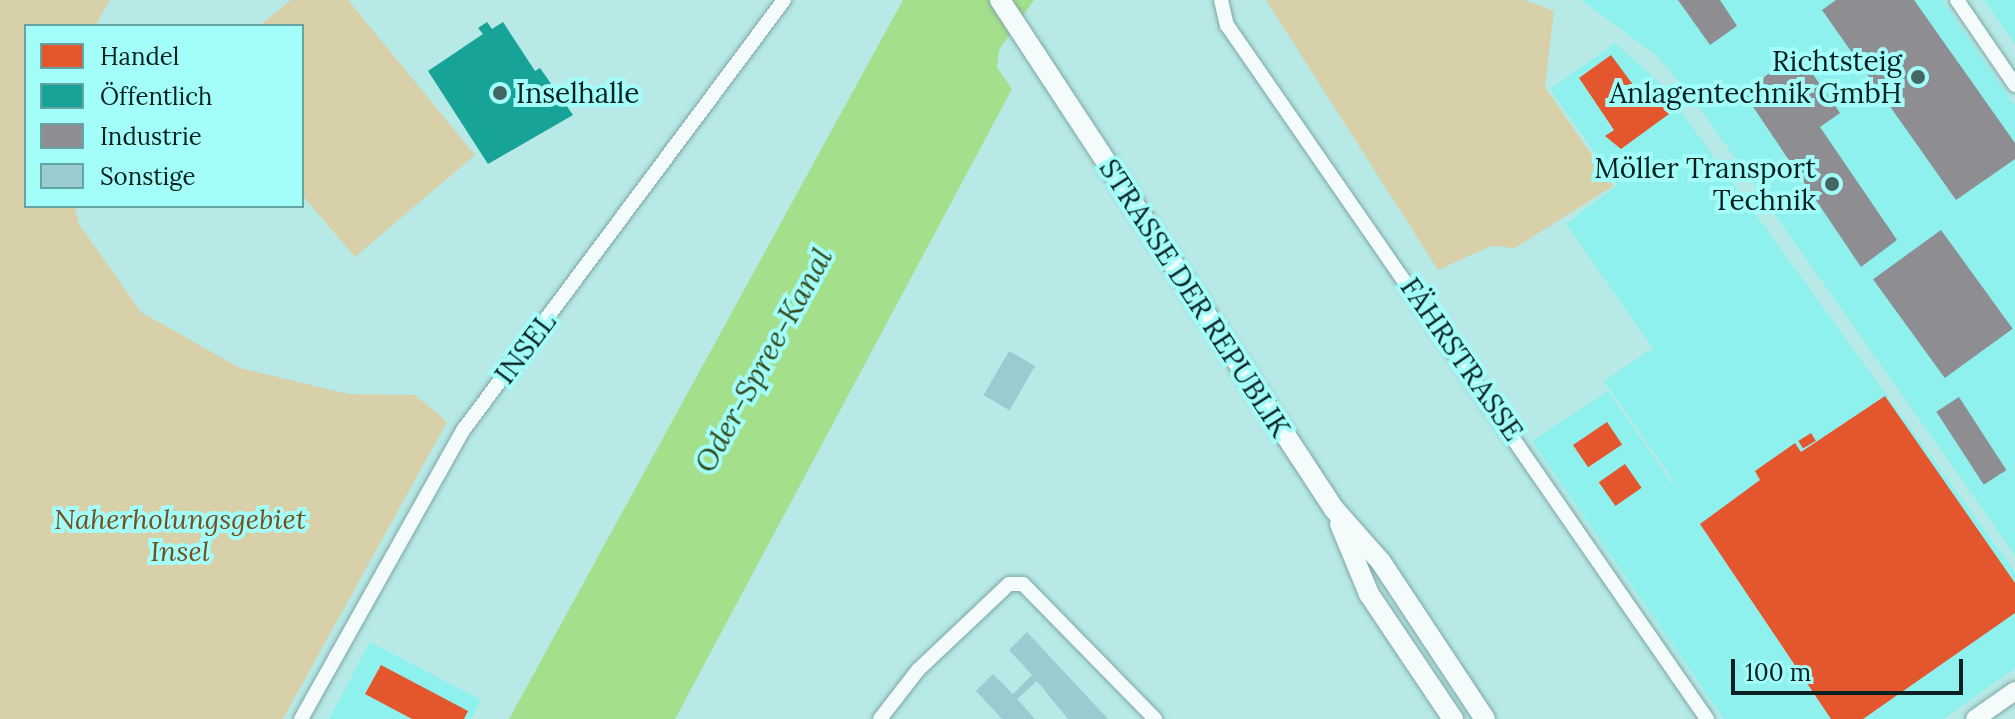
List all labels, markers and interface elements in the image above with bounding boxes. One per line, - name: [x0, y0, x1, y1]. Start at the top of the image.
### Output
- legend: [24, 24, 304, 208]
- text: Handel: [100, 41, 179, 72]
- place label: Richtsteig Anlagentechnik GmbH: [1610, 44, 1902, 110]
- marker: Richtsteig Anlagentechnik GmbH: [1909, 68, 1927, 86]
- place label: Inselhalle: [516, 76, 640, 110]
- text: Öffentlich: [100, 81, 212, 112]
- marker: Inselhalle: [491, 84, 509, 102]
- text: Industrie: [100, 121, 202, 152]
- place label: Möller Transport Technik: [1594, 151, 1816, 217]
- street label: STRASSE DER REPUBLIK: [1093, 153, 1297, 443]
- text: Sonstige: [100, 161, 196, 192]
- marker: Möller Transport Technik: [1823, 175, 1841, 193]
- water label: Oder-Spree-Kanal: [686, 242, 840, 478]
- street label: FÄHRSTRASSE: [1394, 271, 1530, 447]
- street label: INSEL: [487, 306, 563, 390]
- park label: Naherholungsgebiet Insel: [54, 502, 306, 568]
- scale bar: [1735, 643, 1967, 693]
- text: 100 m: [1745, 657, 1811, 688]

